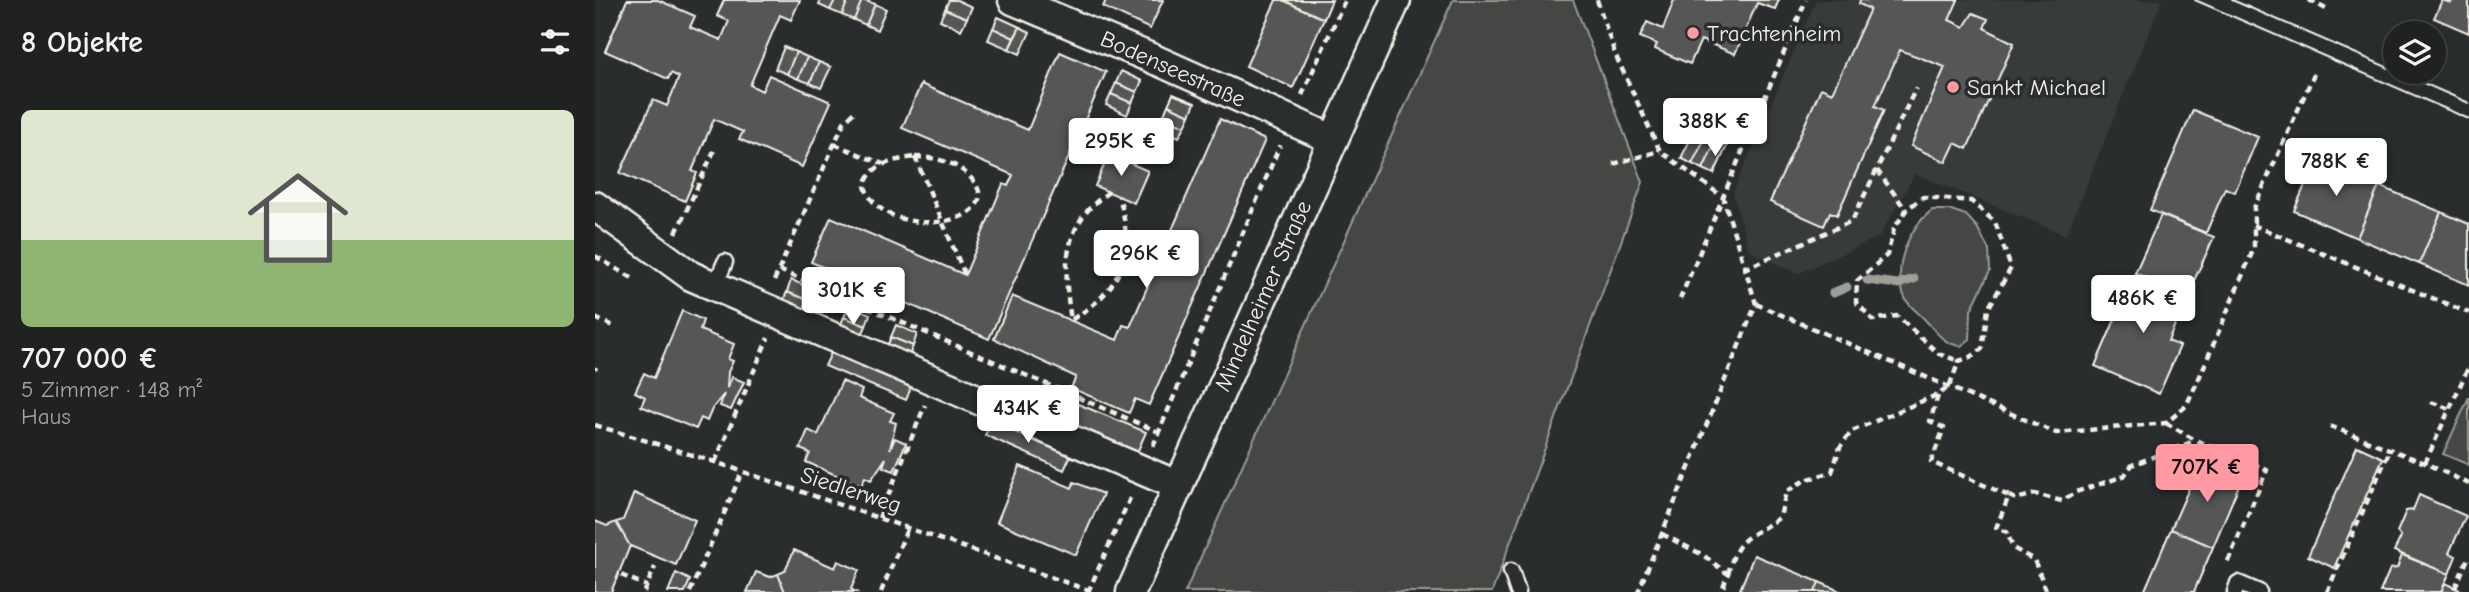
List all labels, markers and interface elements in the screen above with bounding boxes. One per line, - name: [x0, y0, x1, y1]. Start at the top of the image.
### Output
- place label: Trachtenheim: [1707, 20, 1841, 47]
- map controls: [2383, 21, 2446, 84]
- button: layers: [2383, 21, 2446, 84]
- icon: filters: [536, 23, 574, 61]
- text: 8 Objekte: [21, 25, 143, 60]
- street label: Bodenseestraße: [1096, 25, 1250, 113]
- marker: Trachtenheim: [1685, 25, 1701, 41]
- place label: Sankt Michael: [1967, 74, 2106, 101]
- marker: Sankt Michael: [1945, 79, 1961, 95]
- pin: 388K €: [1658, 99, 1772, 158]
- text: 388K €: [1679, 107, 1751, 134]
- pin: 295K €: [1064, 118, 1178, 178]
- text: 295K €: [1085, 127, 1157, 154]
- pin: 788K €: [2279, 138, 2393, 198]
- text: 788K €: [2301, 147, 2371, 174]
- icon: home: [235, 155, 361, 281]
- street label: Mindelheimer Straße: [1209, 196, 1317, 396]
- pin: 296K €: [1089, 230, 1203, 290]
- text: 296K €: [1110, 239, 1182, 266]
- pin: 301K €: [796, 268, 910, 327]
- text: 301K €: [818, 276, 888, 303]
- pin: 486K €: [2086, 276, 2200, 335]
- text: 486K €: [2107, 284, 2179, 311]
- text: 707 000 €: [21, 341, 159, 376]
- text: 5 Zimmer · 148 m²: [21, 376, 202, 403]
- pin: 434K €: [971, 386, 1085, 445]
- text: 434K €: [993, 394, 1063, 421]
- text: Haus: [21, 403, 71, 430]
- pin: 707K €: [2150, 444, 2264, 504]
- text: 707K €: [2172, 453, 2242, 480]
- street label: Siedlerweg: [797, 461, 905, 519]

